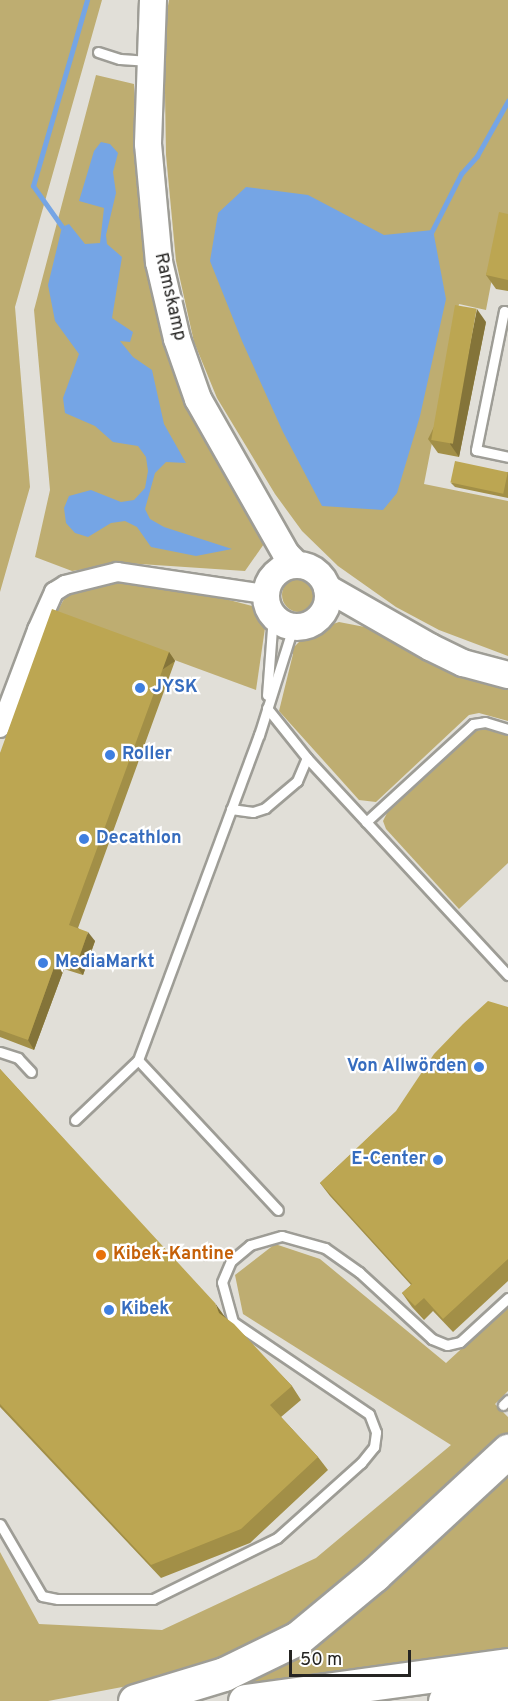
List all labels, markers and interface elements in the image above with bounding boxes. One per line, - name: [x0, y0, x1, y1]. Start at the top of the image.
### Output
- street label: Ramskamp: [148, 251, 190, 343]
- place label: JYSK: [152, 677, 198, 699]
- marker: JYSK: [133, 681, 147, 695]
- place label: Roller: [122, 744, 172, 766]
- marker: Roller: [103, 748, 117, 762]
- place label: Decathlon: [96, 828, 182, 850]
- marker: Decathlon: [77, 832, 91, 846]
- place label: MediaMarkt: [55, 952, 155, 974]
- marker: MediaMarkt: [36, 956, 50, 970]
- place label: Von Allwörden: [346, 1056, 467, 1078]
- marker: Von Allwörden: [472, 1060, 486, 1074]
- place label: E-Center: [351, 1149, 426, 1171]
- marker: E-Center: [431, 1153, 445, 1167]
- place label: Kibek-Kantine: [113, 1244, 234, 1266]
- marker: Kibek-Kantine: [94, 1248, 108, 1262]
- place label: Kibek: [121, 1299, 169, 1321]
- marker: Kibek: [102, 1303, 116, 1317]
- scale bar: [292, 1638, 414, 1676]
- text: 50 m: [300, 1649, 342, 1672]

